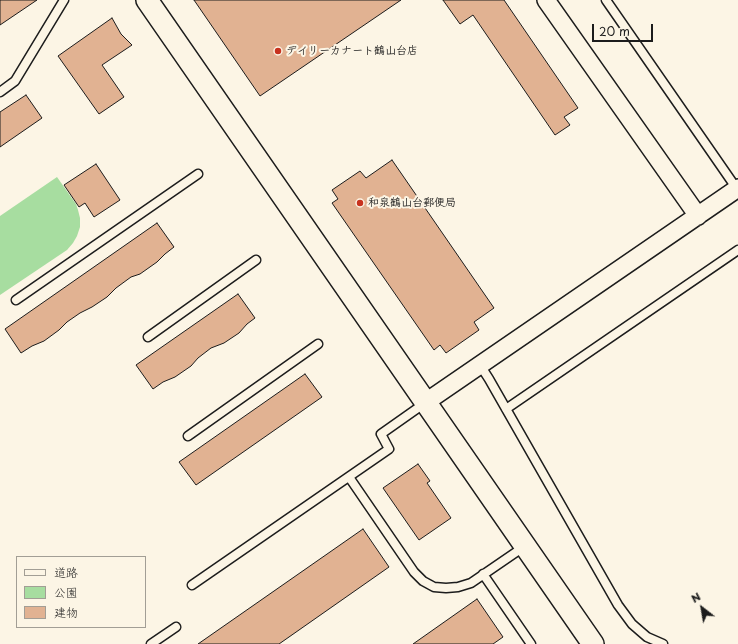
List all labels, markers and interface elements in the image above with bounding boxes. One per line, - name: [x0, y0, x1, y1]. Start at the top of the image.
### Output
- scale bar: [594, 16, 655, 42]
- text: 20 m: [599, 22, 630, 40]
- place label: デイリーカナート鶴山台店: [286, 44, 418, 58]
- marker: デイリーカナート鶴山台店: [273, 46, 283, 56]
- place label: 和泉鶴山台郵便局: [368, 196, 456, 210]
- marker: 和泉鶴山台郵便局: [355, 198, 365, 208]
- legend: [16, 556, 146, 628]
- text: 道路: [54, 563, 78, 581]
- text: 公園: [54, 583, 78, 601]
- north arrow: [682, 588, 722, 628]
- text: N: [687, 588, 704, 607]
- text: 建物: [54, 603, 78, 621]

